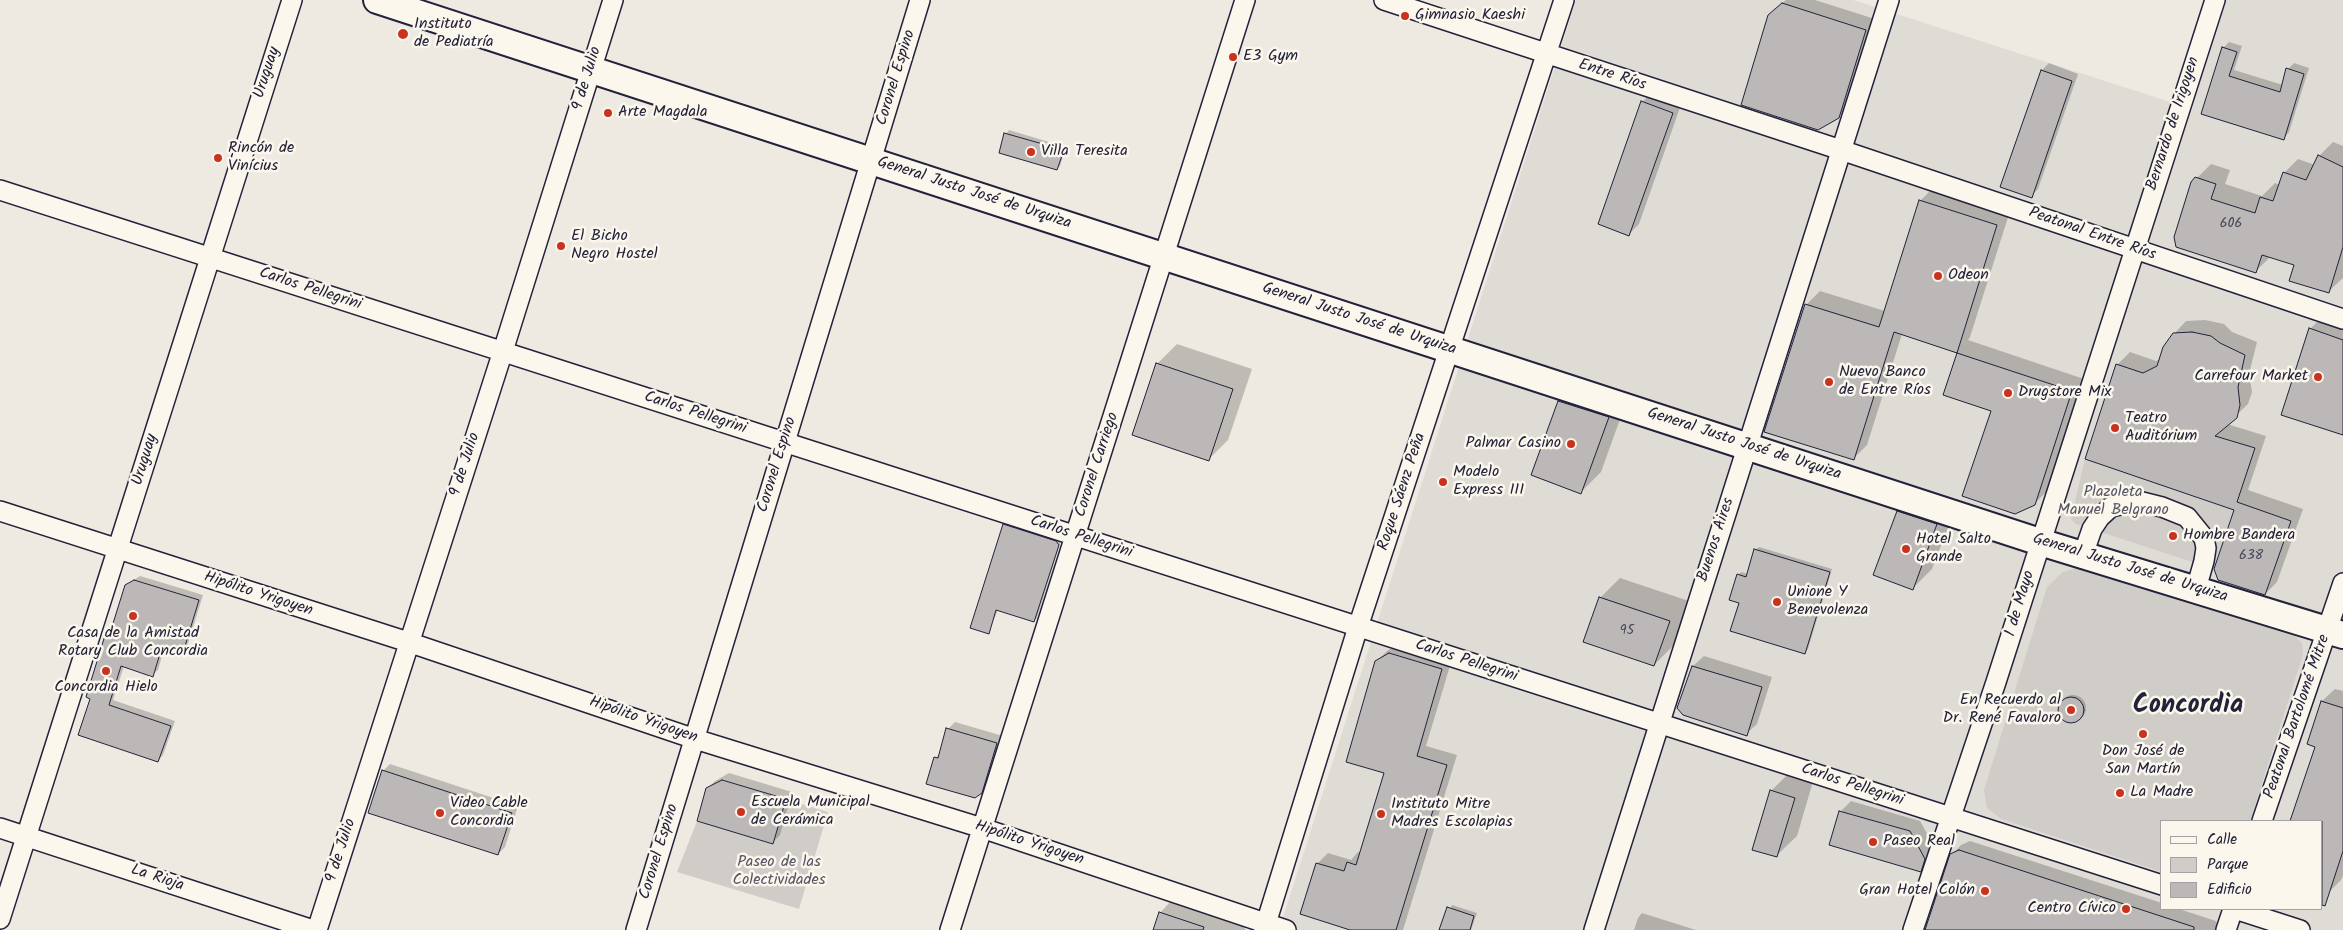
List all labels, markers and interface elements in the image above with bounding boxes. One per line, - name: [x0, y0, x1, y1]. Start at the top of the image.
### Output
- place label: Gimnasio Kaeshi: [1415, 6, 1525, 26]
- marker: Gimnasio Kaeshi: [1399, 10, 1411, 22]
- place label: Instituto de Pediatría: [414, 15, 494, 53]
- marker: Instituto de Pediatría: [396, 27, 410, 41]
- street label: Coronel Espino: [873, 28, 921, 128]
- street label: Uruguay: [251, 45, 285, 101]
- street label: 9 de Julio: [569, 45, 607, 113]
- place label: E3 Gym: [1243, 47, 1298, 67]
- marker: E3 Gym: [1227, 51, 1239, 63]
- street label: Bernardo de Irigoyen: [2143, 55, 2205, 193]
- street label: Entre Ríos: [1576, 56, 1648, 96]
- place label: Arte Magdala: [618, 103, 707, 123]
- marker: Arte Magdala: [602, 107, 614, 119]
- place label: Rincón de Vinícius: [228, 139, 294, 177]
- place label: Villa Teresita: [1041, 142, 1128, 162]
- marker: Villa Teresita: [1025, 146, 1037, 158]
- marker: Rincón de Vinícius: [212, 152, 224, 164]
- street label: General Justo José de Urquiza: [875, 154, 1073, 234]
- street label: Peatonal Entre Ríos: [2026, 204, 2158, 266]
- house number: 606: [2220, 217, 2242, 233]
- place label: El Bicho Negro Hostel: [571, 227, 658, 265]
- marker: El Bicho Negro Hostel: [555, 240, 567, 252]
- street label: Carlos Pellegrini: [256, 264, 364, 316]
- place label: Odeon: [1948, 266, 1989, 286]
- marker: Odeon: [1932, 270, 1944, 282]
- street label: General Justo José de Urquiza: [1260, 280, 1458, 360]
- place label: Nuevo Banco de Entre Ríos: [1839, 363, 1931, 401]
- place label: Carrefour Market: [2194, 367, 2308, 387]
- marker: Carrefour Market: [2312, 371, 2324, 383]
- marker: Nuevo Banco de Entre Ríos: [1823, 376, 1835, 388]
- place label: Drugstore Mix: [2018, 383, 2111, 403]
- marker: Drugstore Mix: [2002, 387, 2014, 399]
- street label: Carlos Pellegrini: [641, 388, 749, 440]
- street label: General Justo José de Urquiza: [1645, 405, 1843, 485]
- place label: Teatro Auditórium: [2125, 409, 2197, 447]
- street label: Coronel Carriego: [1072, 410, 1124, 520]
- street label: Coronel Espino: [754, 415, 802, 515]
- marker: Teatro Auditórium: [2109, 422, 2121, 434]
- street label: 9 de Julio: [447, 431, 485, 499]
- street label: Roque Sáenz Peña: [1375, 431, 1431, 553]
- street label: Uruguay: [129, 432, 163, 488]
- place label: Palmar Casino: [1465, 434, 1561, 454]
- marker: Palmar Casino: [1565, 438, 1577, 450]
- place label: Modelo Express III: [1453, 463, 1524, 501]
- marker: Modelo Express III: [1437, 476, 1449, 488]
- park label: Plazoleta Manuel Belgrano: [2057, 483, 2169, 521]
- street label: Buenos Aires: [1694, 496, 1740, 584]
- street label: Carlos Pellegrini: [1027, 512, 1135, 564]
- place label: Hombre Bandera: [2183, 526, 2295, 546]
- place label: Hotel Salto Grande: [1916, 530, 1991, 568]
- street label: General Justo José de Urquiza: [2030, 530, 2230, 608]
- marker: Hombre Bandera: [2167, 530, 2179, 542]
- marker: Hotel Salto Grande: [1900, 543, 1912, 555]
- house number: 638: [2239, 549, 2263, 565]
- street label: Hipólito Yrigoyen: [201, 568, 315, 622]
- street label: 1 de Mayo: [2002, 569, 2040, 639]
- place label: Unione Y Benevolenza: [1787, 583, 1868, 621]
- marker: Unione Y Benevolenza: [1771, 596, 1783, 608]
- marker: Casa de la Amistad Rotary Club Concordia: [127, 610, 139, 622]
- place label: Casa de la Amistad Rotary Club Concordia: [58, 624, 208, 662]
- house number: 95: [1620, 624, 1634, 640]
- street label: Peatonal Bartolomé Mitre: [2261, 633, 2335, 801]
- street label: Carlos Pellegrini: [1412, 636, 1520, 688]
- marker: Concordia Hielo: [100, 665, 112, 677]
- place label: Concordia Hielo: [54, 678, 158, 698]
- place label: En Recuerdo al Dr. René Favaloro: [1943, 691, 2061, 729]
- district label: Concordia: [2133, 692, 2243, 724]
- street label: Hipólito Yrigoyen: [586, 693, 700, 749]
- marker: En Recuerdo al Dr. René Favaloro: [2065, 704, 2077, 716]
- marker: Don José de San Martín: [2137, 728, 2149, 740]
- place label: Don José de San Martín: [2102, 742, 2184, 780]
- street label: Carlos Pellegrini: [1798, 760, 1906, 812]
- place label: La Madre: [2130, 783, 2193, 803]
- marker: La Madre: [2114, 787, 2126, 799]
- place label: Escuela Municipal de Cerámica: [751, 793, 870, 831]
- place label: Video Cable Concordia: [450, 794, 528, 832]
- place label: Instituto Mitre Madres Escolapias: [1391, 795, 1513, 833]
- street label: Coronel Espino: [636, 802, 684, 902]
- marker: Escuela Municipal de Cerámica: [735, 806, 747, 818]
- marker: Video Cable Concordia: [434, 807, 446, 819]
- marker: Instituto Mitre Madres Escolapias: [1375, 808, 1387, 820]
- street label: 9 de Julio: [323, 817, 361, 885]
- street label: Hipólito Yrigoyen: [972, 817, 1086, 871]
- legend: [2160, 820, 2323, 910]
- text: Calle: [2207, 828, 2237, 852]
- place label: Paseo Real: [1883, 832, 1955, 852]
- marker: Paseo Real: [1867, 836, 1879, 848]
- park label: Paseo de las Colectividades: [732, 853, 826, 891]
- text: Parque: [2207, 853, 2248, 877]
- street label: La Rioja: [128, 861, 186, 897]
- text: Edificio: [2207, 878, 2252, 902]
- place label: Gran Hotel Colón: [1859, 881, 1975, 901]
- marker: Gran Hotel Colón: [1979, 885, 1991, 897]
- place label: Centro Cívico: [2027, 899, 2116, 919]
- marker: Centro Cívico: [2120, 903, 2132, 915]

